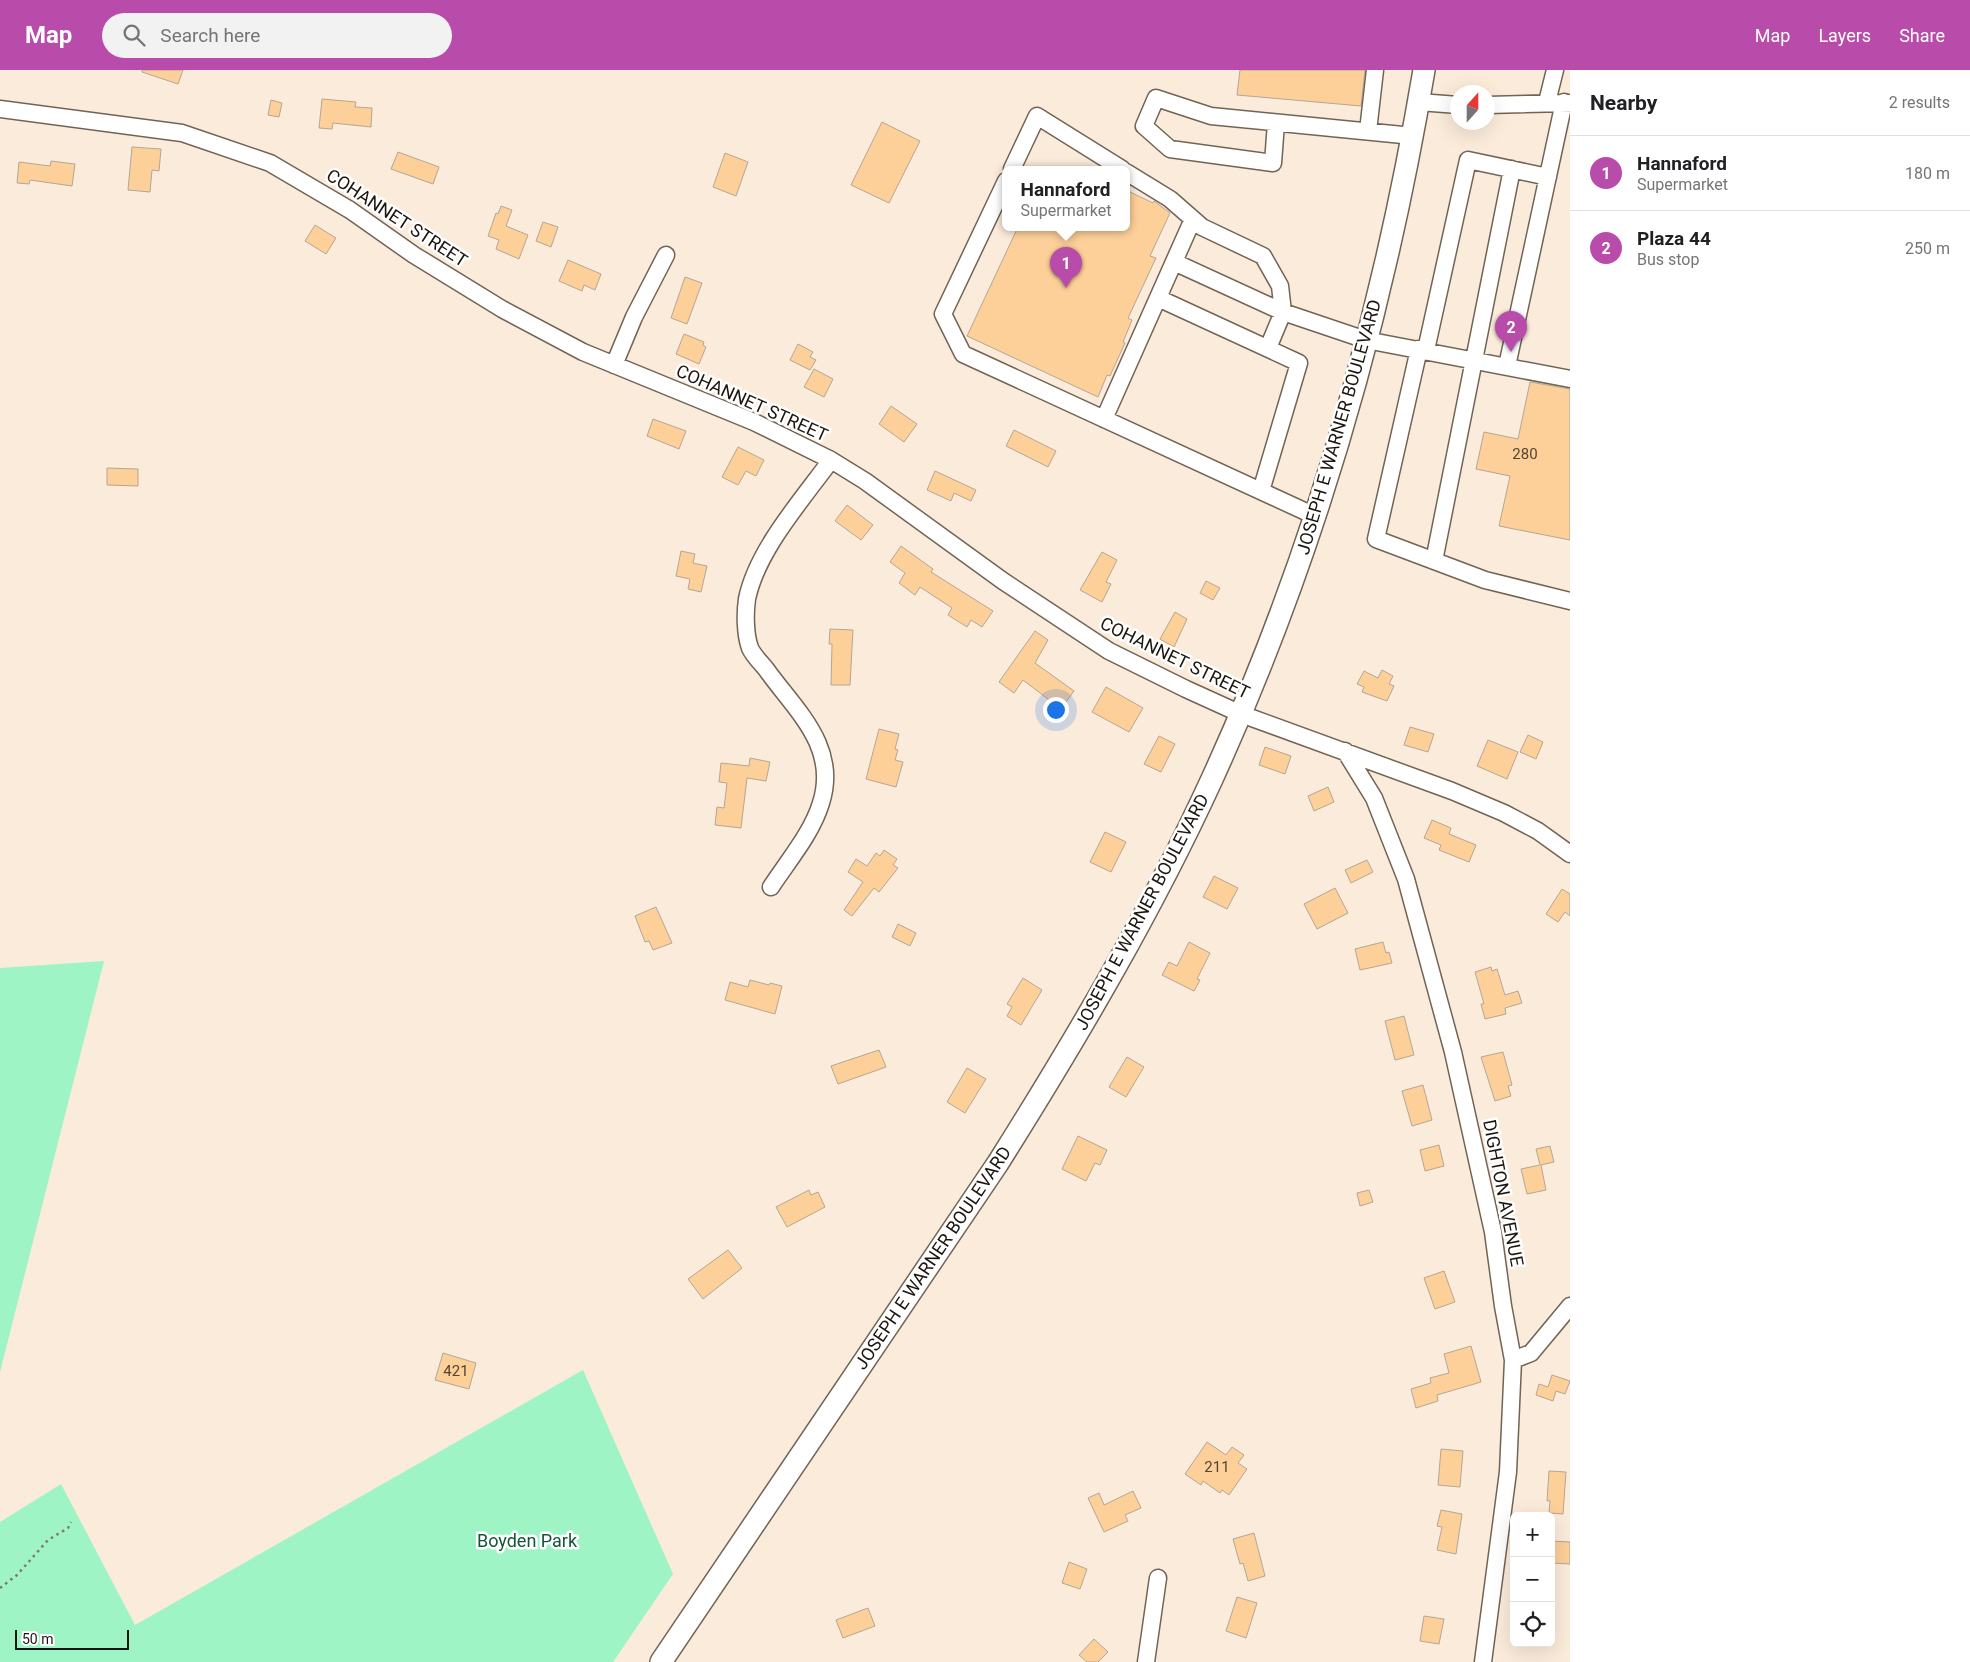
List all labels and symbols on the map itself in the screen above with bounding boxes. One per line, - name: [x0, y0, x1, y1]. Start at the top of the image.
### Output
- north arrow: [1450, 85, 1495, 130]
- street label: COHANNET STREET: [323, 164, 472, 271]
- pin: 1: [1050, 247, 1082, 288]
- street label: JOSEPH E WARNER BOULEVARD: [1292, 297, 1385, 557]
- pin: 2: [1495, 311, 1527, 352]
- street label: COHANNET STREET: [673, 360, 831, 446]
- house number: 280: [1512, 445, 1538, 463]
- street label: COHANNET STREET: [1097, 612, 1254, 703]
- your location: [1043, 697, 1069, 723]
- street label: JOSEPH E WARNER BOULEVARD: [1070, 790, 1213, 1033]
- street label: DIGHTON AVENUE: [1479, 1118, 1528, 1268]
- street label: JOSEPH E WARNER BOULEVARD: [850, 1142, 1015, 1373]
- house number: 421: [443, 1362, 469, 1380]
- house number: 211: [1204, 1458, 1230, 1476]
- park label: Boyden Park: [477, 1530, 578, 1551]
- scale bar: [15, 1627, 129, 1650]

